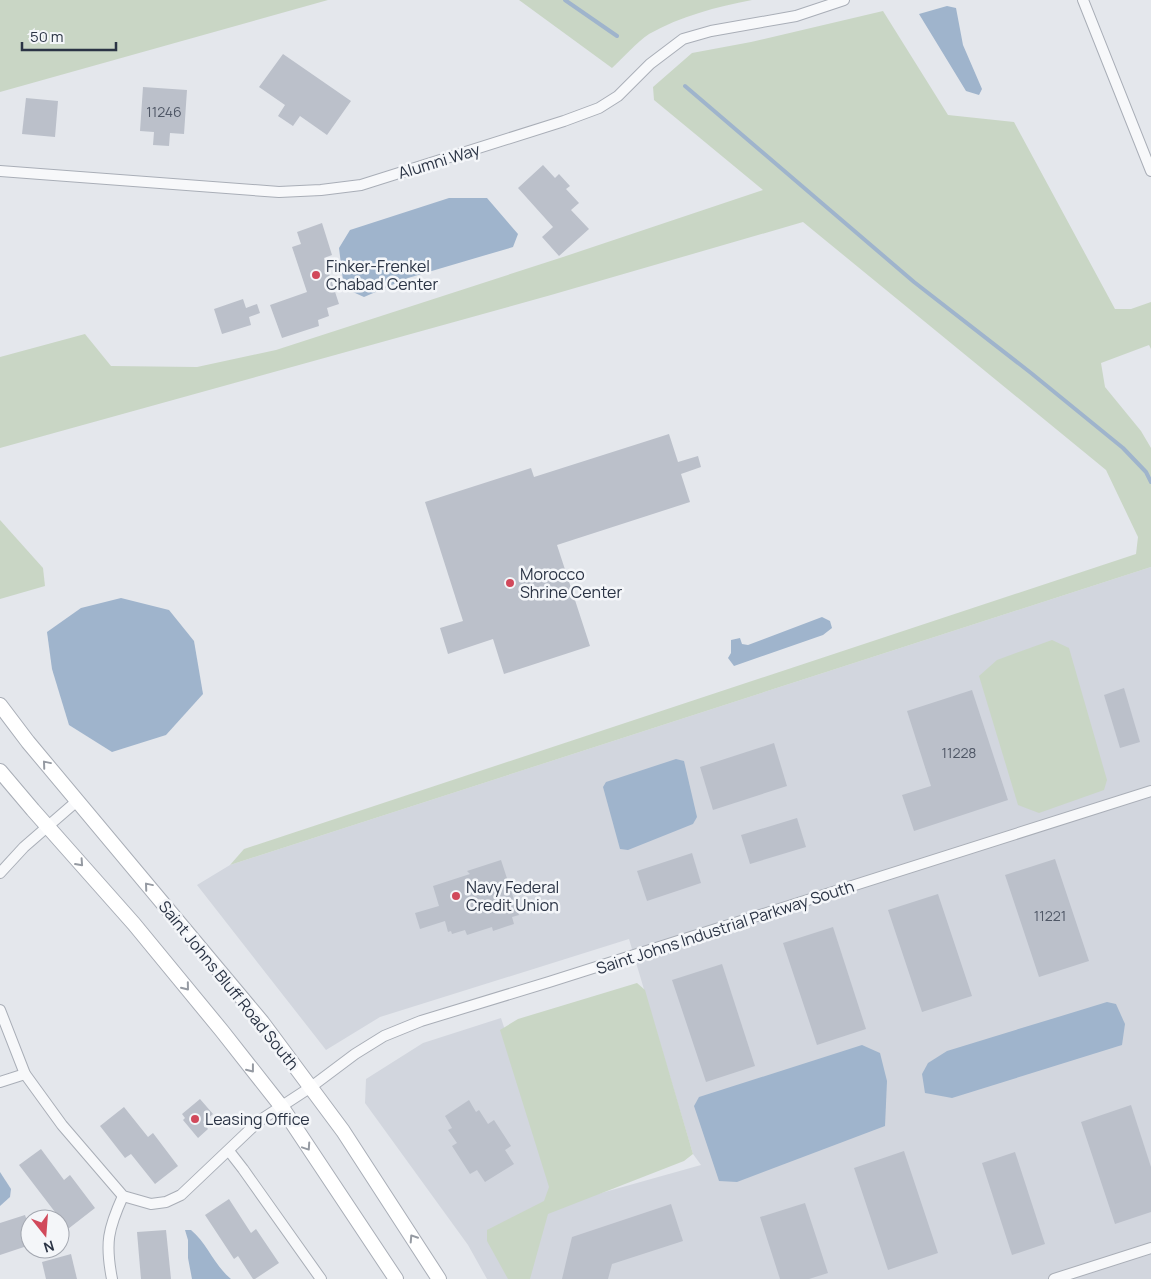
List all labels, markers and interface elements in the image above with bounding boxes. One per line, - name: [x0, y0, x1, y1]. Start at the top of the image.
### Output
- scale bar: [22, 20, 116, 52]
- text: 50 m: [30, 26, 64, 47]
- house number: 11246: [146, 102, 182, 121]
- street label: Alumni Way: [395, 138, 483, 184]
- place label: Finker-Frenkel Chabad Center: [326, 255, 438, 295]
- marker: Finker-Frenkel Chabad Center: [310, 269, 322, 281]
- place label: Morocco Shrine Center: [520, 563, 622, 603]
- marker: Morocco Shrine Center: [504, 577, 516, 589]
- house number: 11228: [941, 743, 977, 762]
- one-way arrow: [43, 760, 52, 769]
- one-way arrow: [74, 858, 83, 867]
- street label: Saint Johns Industrial Parkway South: [593, 875, 857, 979]
- place label: Navy Federal Credit Union: [466, 876, 559, 916]
- one-way arrow: [145, 882, 154, 891]
- marker: Navy Federal Credit Union: [450, 890, 462, 902]
- street label: Saint Johns Bluff Road South: [154, 896, 304, 1074]
- house number: 11221: [1034, 906, 1066, 925]
- one-way arrow: [180, 981, 188, 990]
- one-way arrow: [246, 1063, 255, 1072]
- place label: Leasing Office: [205, 1108, 310, 1130]
- marker: Leasing Office: [189, 1113, 201, 1125]
- one-way arrow: [301, 1142, 311, 1151]
- north arrow: [20, 1209, 70, 1259]
- one-way arrow: [410, 1234, 419, 1244]
- text: N: [41, 1236, 57, 1257]

